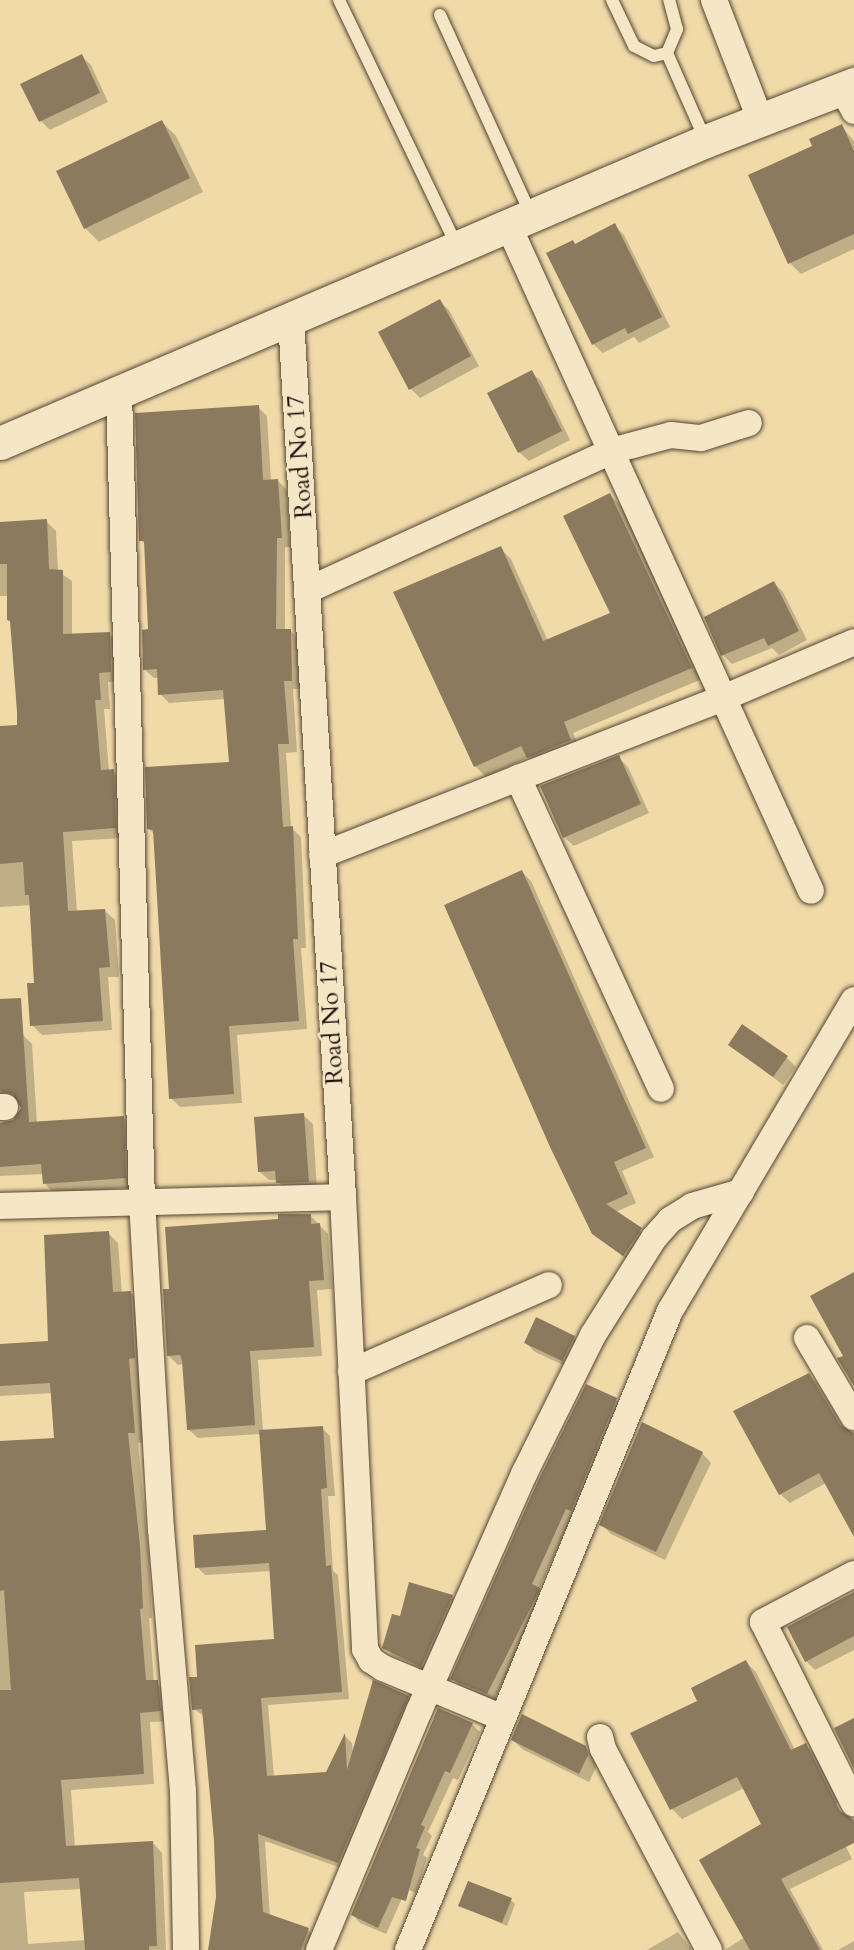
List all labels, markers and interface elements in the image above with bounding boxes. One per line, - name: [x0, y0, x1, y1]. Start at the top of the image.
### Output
- street label: Road No 17: [281, 394, 319, 520]
- street label: Road No 17: [314, 960, 350, 1086]

